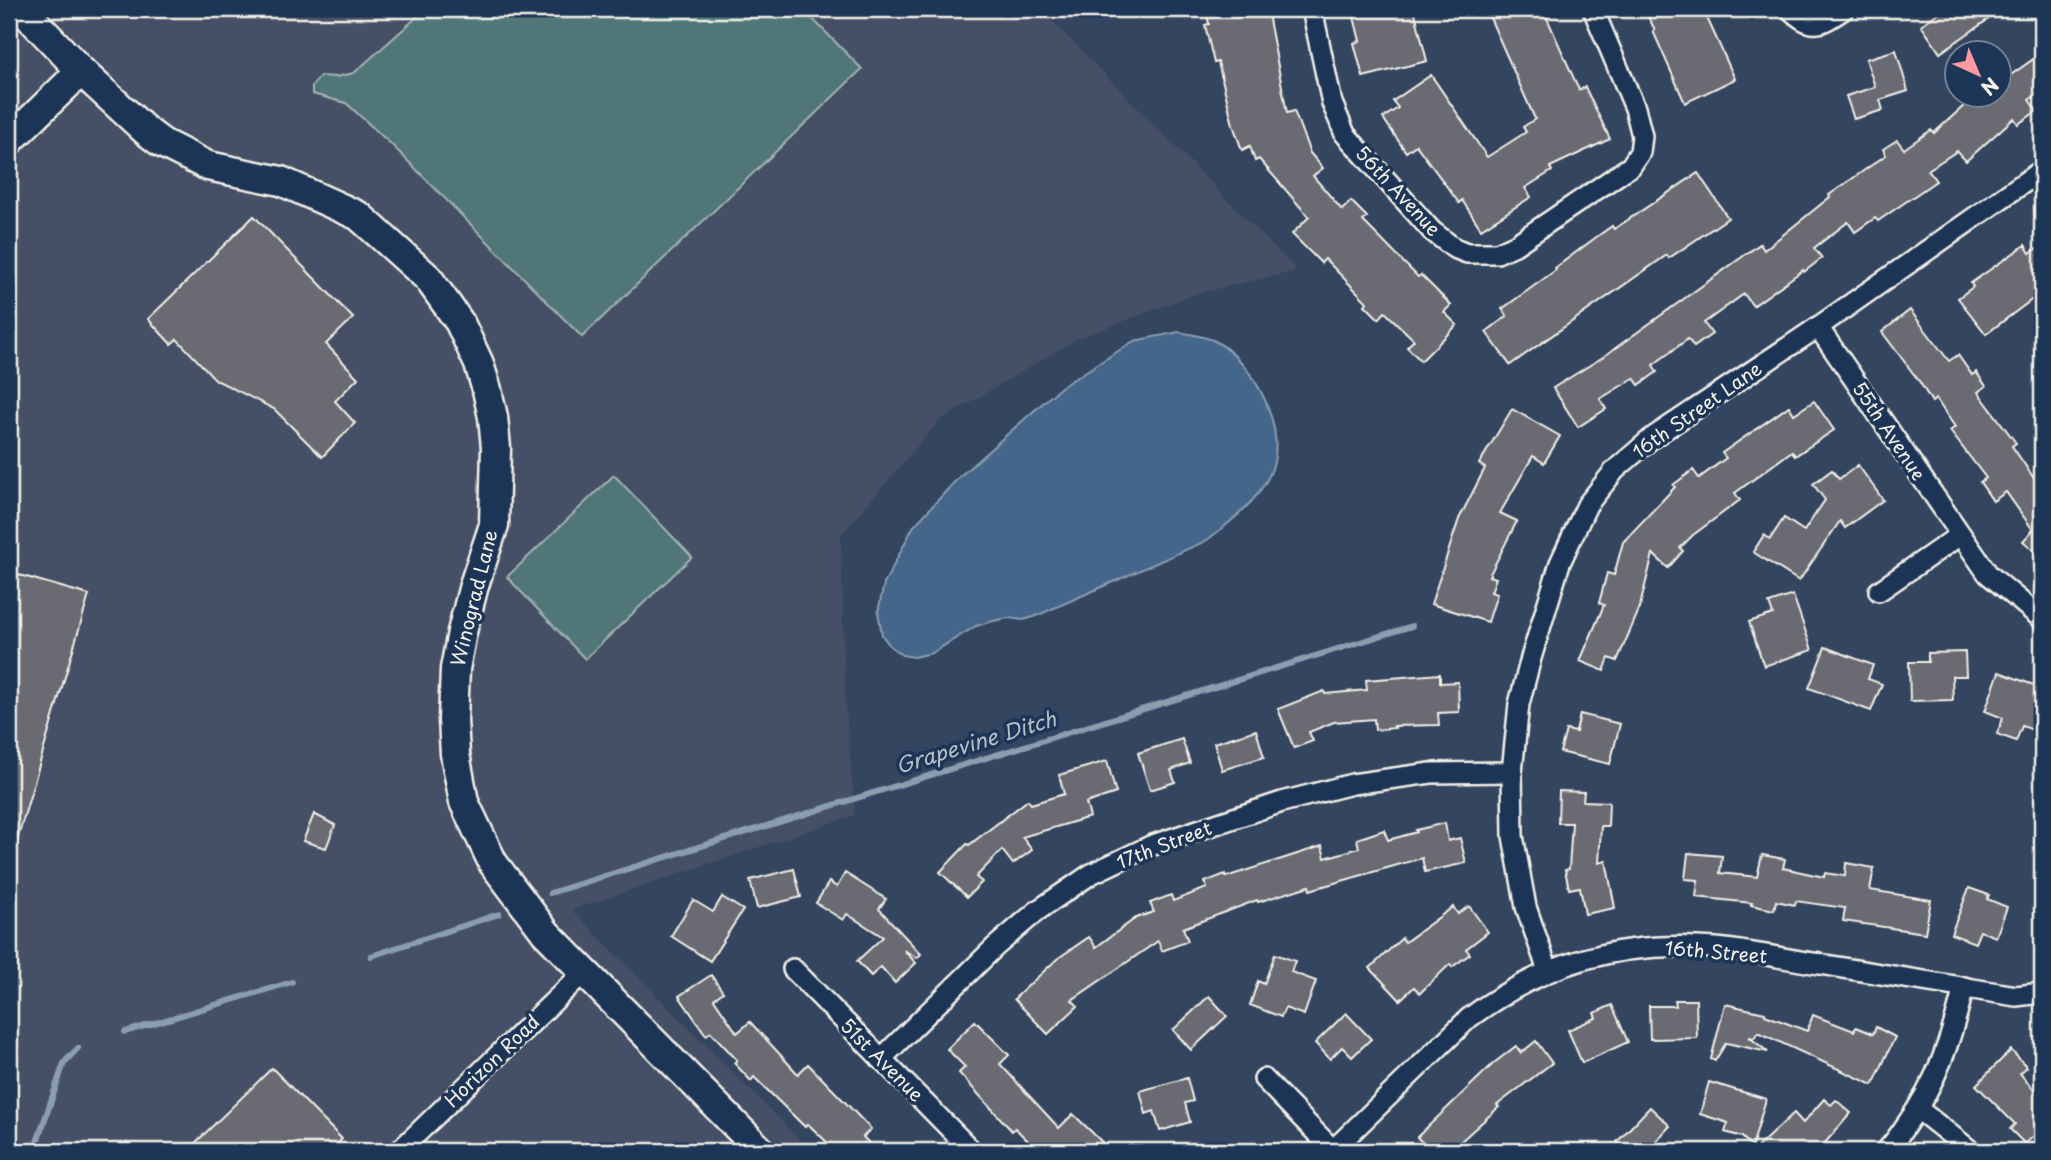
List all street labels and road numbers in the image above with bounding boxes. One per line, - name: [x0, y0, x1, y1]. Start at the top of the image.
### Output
- street label: 56th Avenue: [1350, 139, 1448, 242]
- street label: 16th Street Lane: [1626, 354, 1767, 464]
- street label: 55th Avenue: [1846, 375, 1933, 485]
- street label: Winograd Lane: [443, 527, 504, 669]
- street label: 17th Street: [1112, 813, 1216, 875]
- street label: 16th Street: [1664, 933, 1769, 969]
- street label: Horizon Road: [437, 1008, 545, 1113]
- street label: 51st Avenue: [835, 1011, 931, 1107]

